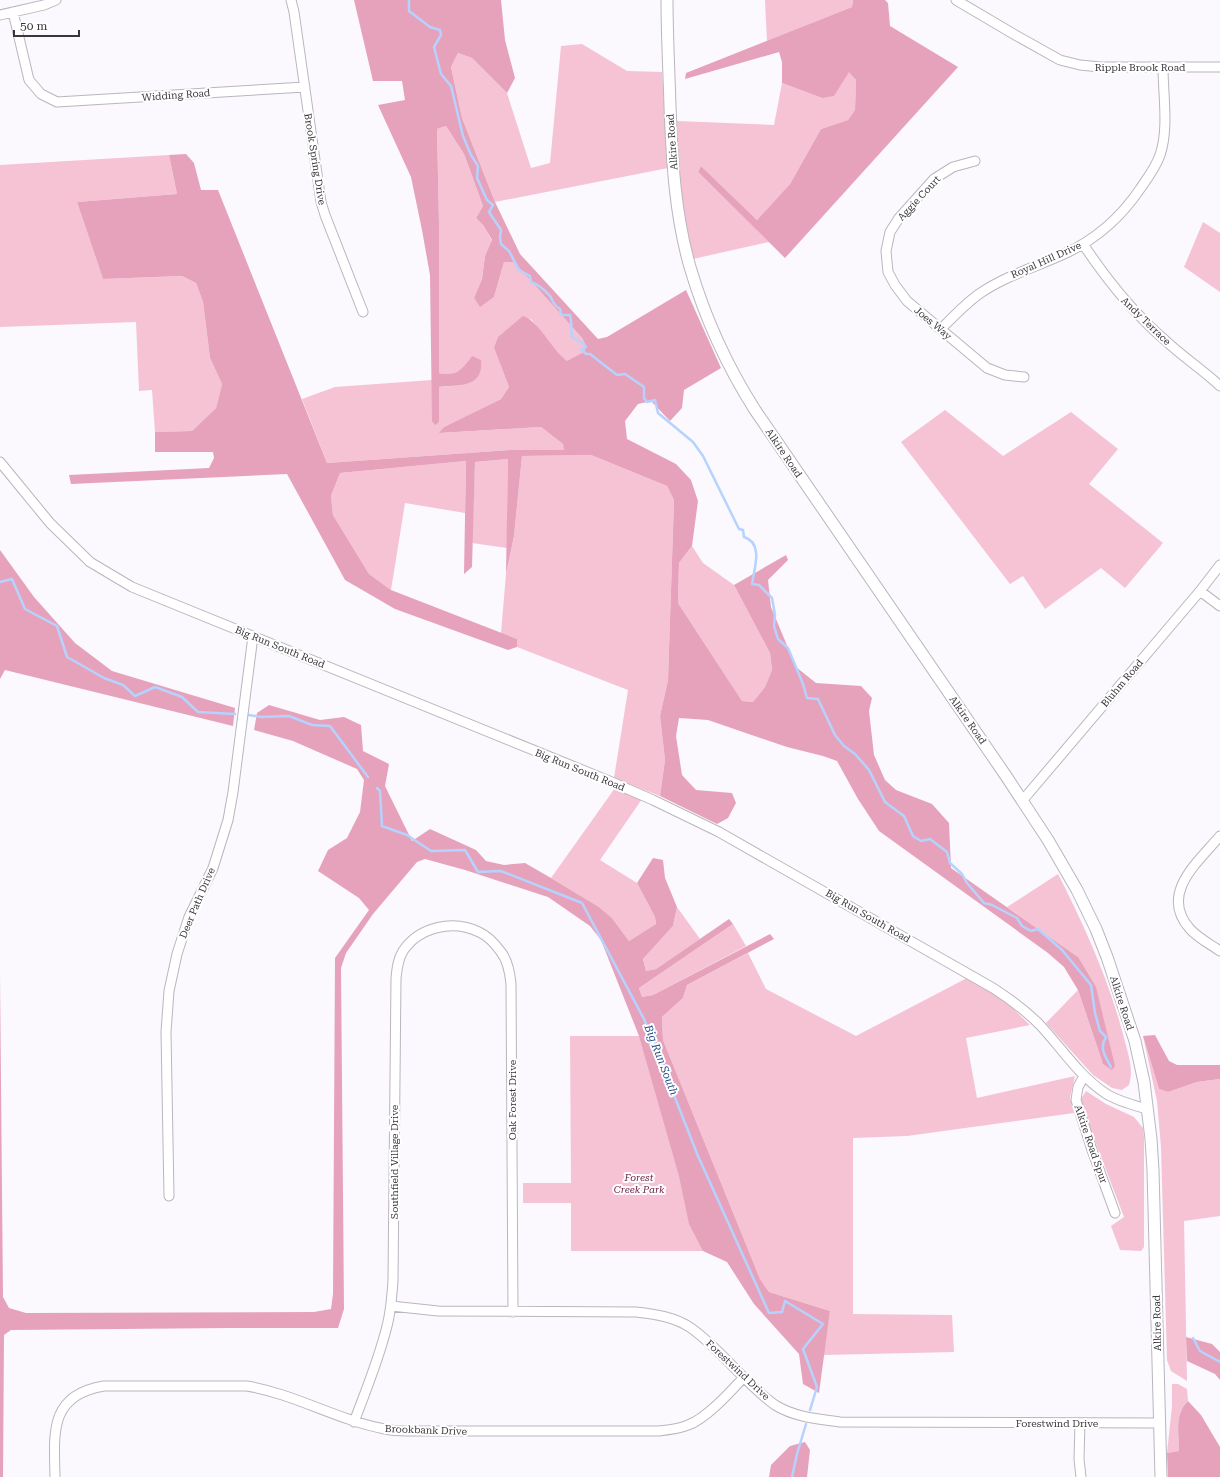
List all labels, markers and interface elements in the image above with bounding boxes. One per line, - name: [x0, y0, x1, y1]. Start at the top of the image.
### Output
- scale bar: [14, 12, 79, 38]
- text: 50 m: [20, 19, 47, 33]
- street label: Ripple Brook Road: [1095, 62, 1186, 73]
- street label: Widding Road: [141, 87, 211, 103]
- street label: Brook Spring Drive: [302, 112, 328, 206]
- street label: Alkire Road: [665, 113, 679, 171]
- street label: Aggie Court: [895, 173, 943, 223]
- street label: Royal Hill Drive: [1009, 239, 1083, 280]
- street label: Andy Terrace: [1119, 295, 1173, 348]
- street label: Joes Way: [912, 304, 954, 342]
- street label: Alkire Road: [764, 427, 805, 480]
- street label: Big Run South Road: [233, 624, 327, 670]
- street label: Bluhm Road: [1099, 657, 1145, 709]
- street label: Alkire Road: [947, 694, 989, 747]
- street label: Big Run South Road: [533, 747, 627, 793]
- street label: Deer Path Drive: [177, 866, 217, 940]
- street label: Big Run South Road: [824, 887, 913, 945]
- street label: Alkire Road: [1108, 974, 1136, 1032]
- water label: Big Run South: [641, 1022, 681, 1097]
- street label: Oak Forest Drive: [507, 1059, 518, 1140]
- street label: Alkire Road Spur: [1072, 1103, 1110, 1185]
- street label: Southfield Village Drive: [389, 1104, 400, 1219]
- park label: Forest Creek Park: [614, 1172, 665, 1195]
- street label: Alkire Road: [1151, 1294, 1163, 1351]
- street label: Forestwind Drive: [704, 1338, 772, 1403]
- street label: Forestwind Drive: [1016, 1418, 1099, 1429]
- street label: Brookbank Drive: [385, 1423, 468, 1437]

